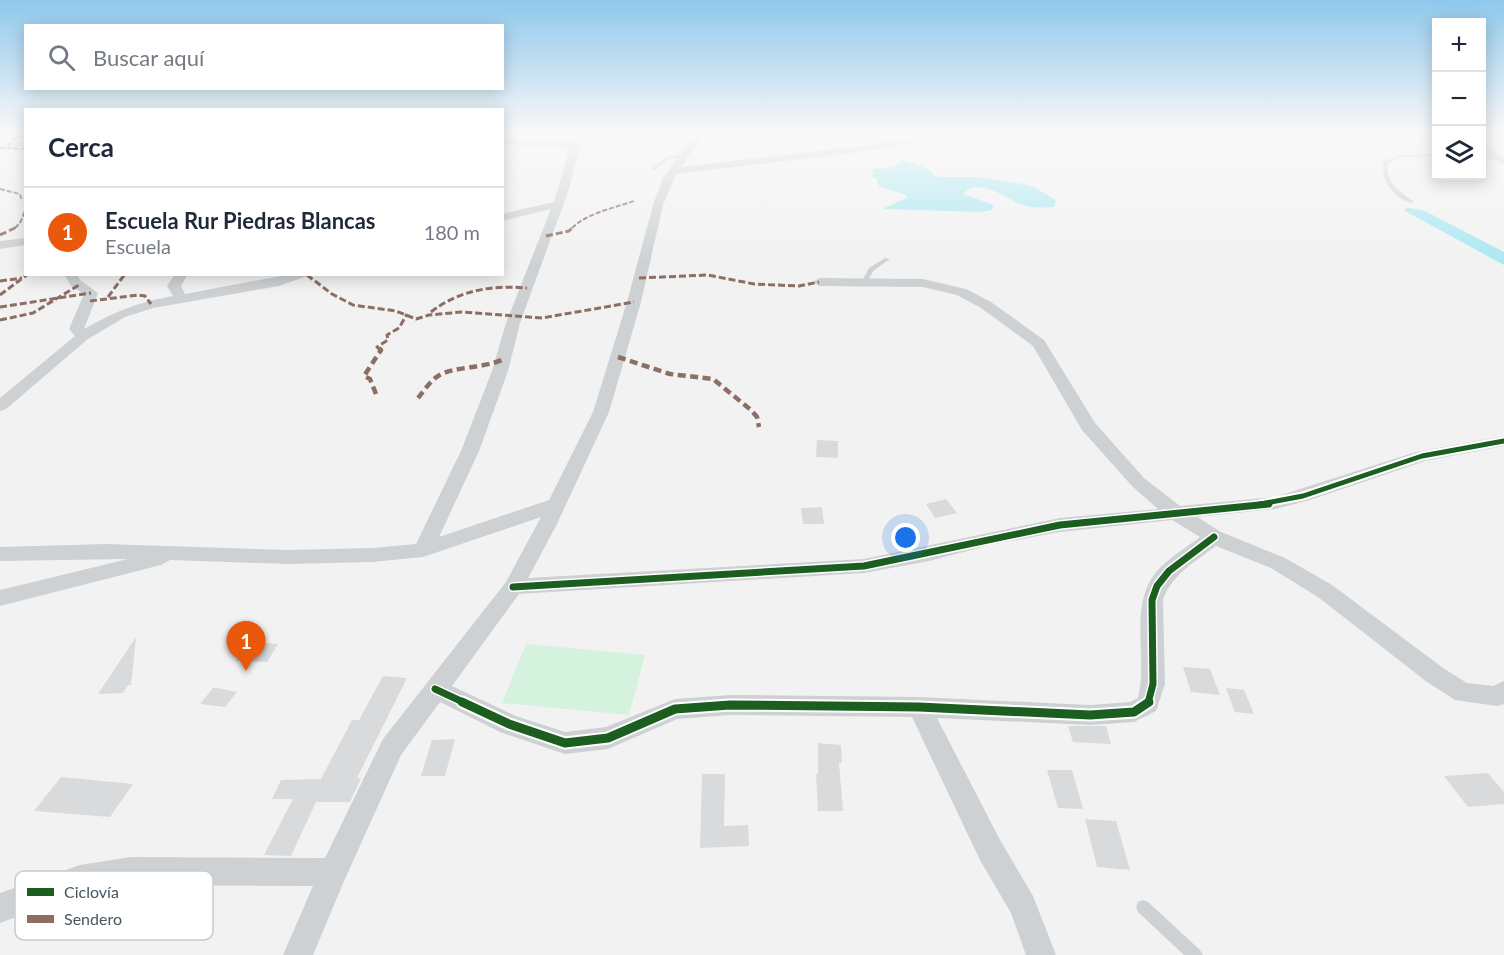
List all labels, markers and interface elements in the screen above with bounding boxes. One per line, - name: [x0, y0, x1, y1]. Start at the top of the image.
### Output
- map controls: [1432, 18, 1486, 180]
- button: +: [1432, 18, 1486, 72]
- search box: [24, 24, 504, 90]
- icon: search: [45, 41, 78, 74]
- text: Buscar aquí: [93, 44, 204, 71]
- button: −: [1432, 72, 1486, 126]
- button: layers: [1432, 126, 1486, 180]
- text: Cerca: [48, 131, 114, 163]
- text: Escuela Rur Piedras Blancas: [105, 207, 376, 234]
- text: 1: [62, 220, 73, 244]
- text: 180 m: [424, 220, 480, 244]
- text: Escuela: [105, 234, 171, 258]
- your location: [891, 523, 920, 552]
- pin: 1: [226, 622, 266, 671]
- legend: [15, 871, 213, 940]
- text: Ciclovía: [64, 882, 119, 901]
- text: Sendero: [64, 909, 122, 928]

